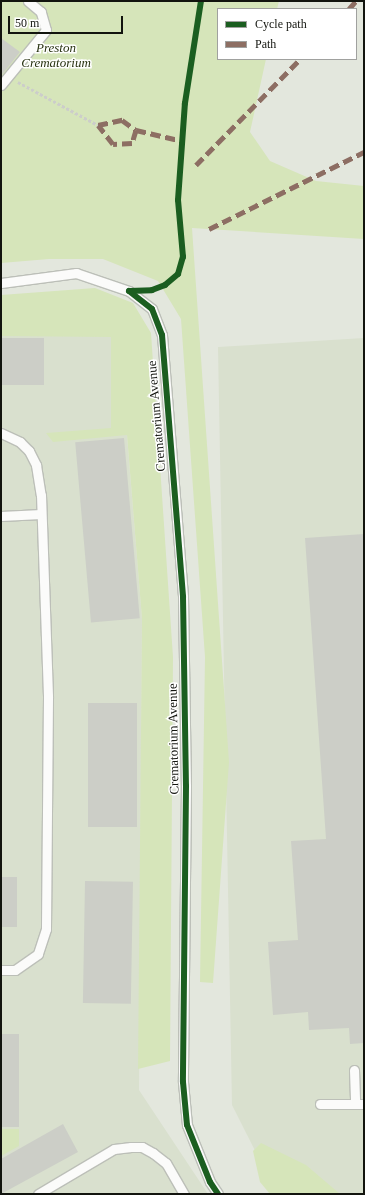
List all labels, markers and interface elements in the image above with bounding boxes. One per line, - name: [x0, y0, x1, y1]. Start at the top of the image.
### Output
- scale bar: [10, 8, 125, 34]
- legend: [217, 8, 357, 60]
- text: 50 m: [15, 16, 39, 30]
- text: Cycle path: [255, 17, 307, 31]
- text: Path: [255, 37, 276, 51]
- park label: Preston Crematorium: [21, 41, 91, 72]
- street label: Crematorium Avenue: [144, 360, 170, 472]
- street label: Crematorium Avenue: [165, 683, 183, 795]

